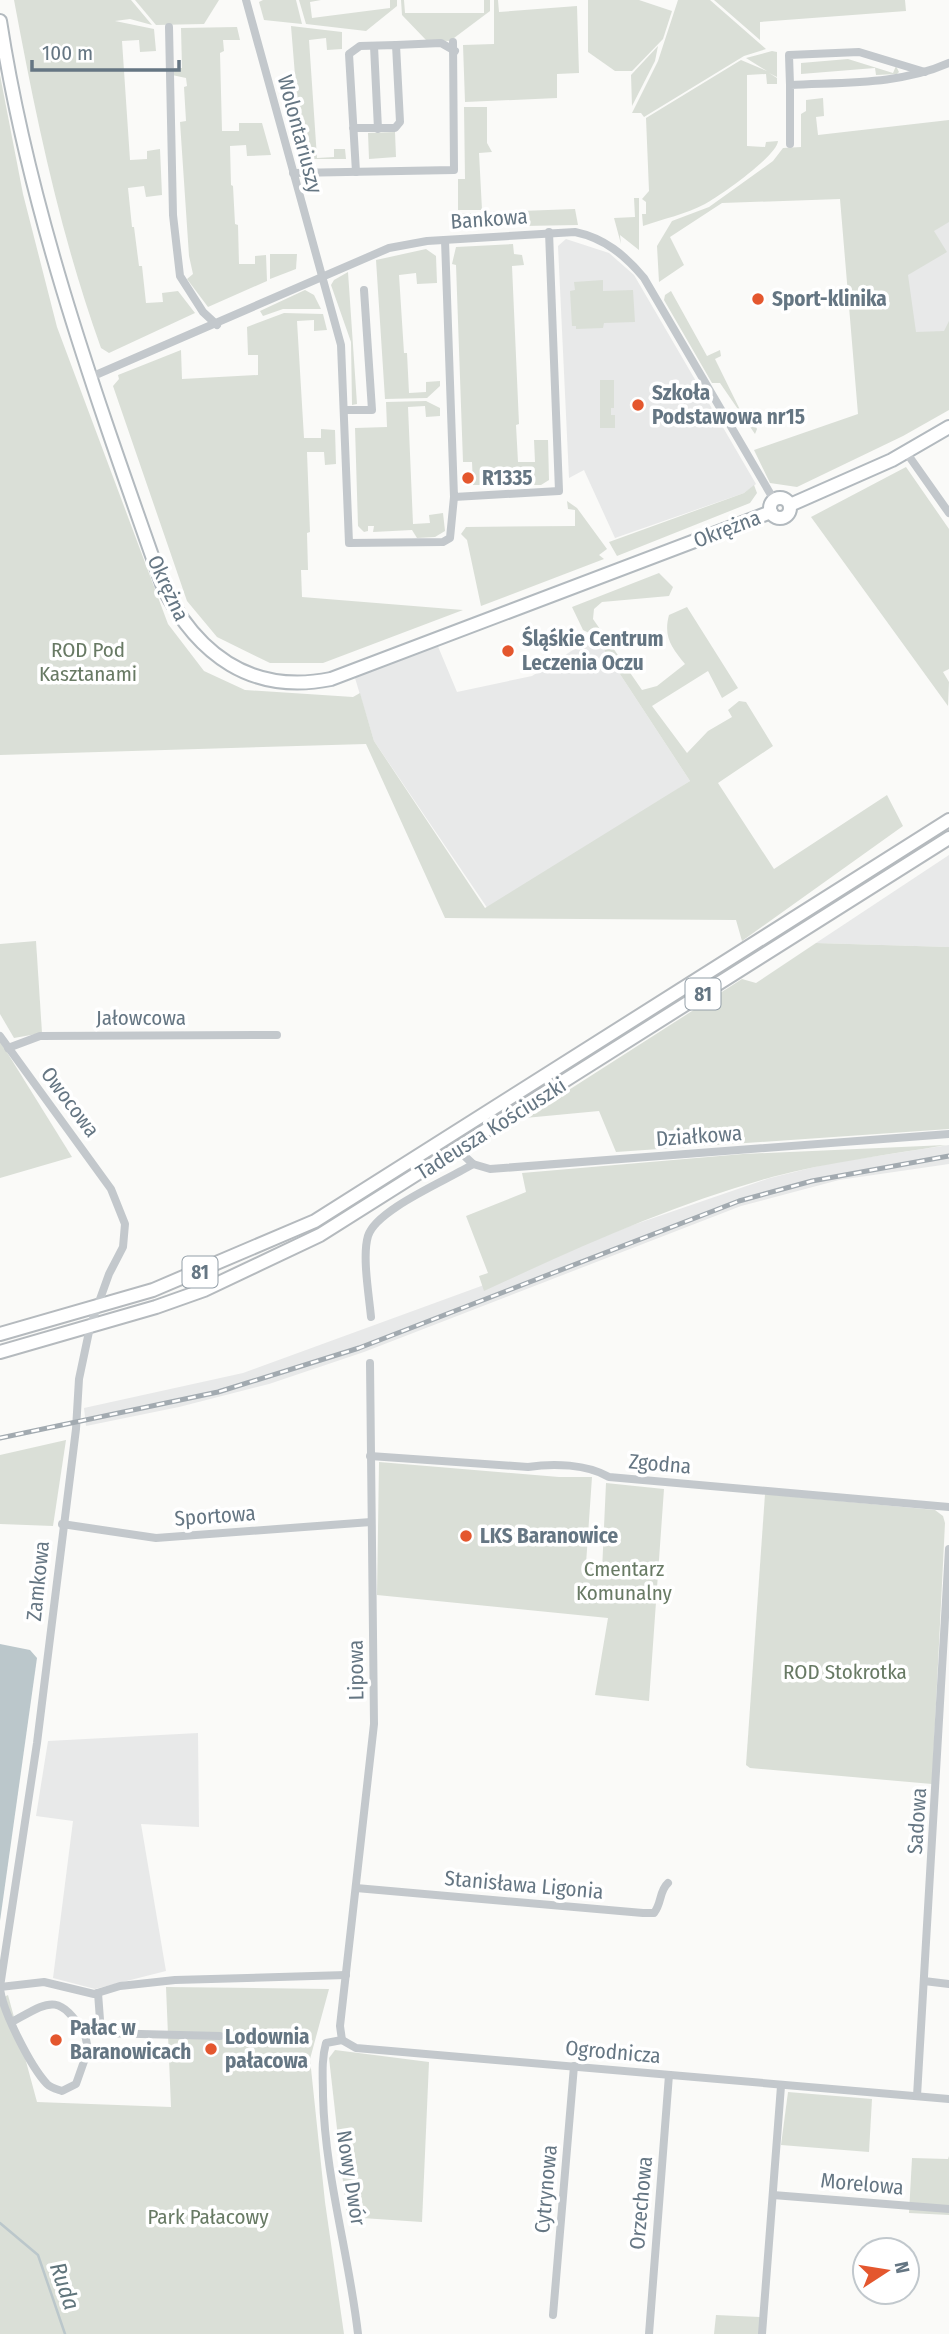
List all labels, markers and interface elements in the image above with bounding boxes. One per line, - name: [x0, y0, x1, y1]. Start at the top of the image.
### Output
- scale bar: [32, 28, 178, 72]
- text: 100 m: [42, 40, 93, 66]
- street label: Wolontariuszy: [272, 72, 328, 197]
- street label: Bankowa: [450, 203, 528, 235]
- place label: Sport-klinika: [772, 286, 887, 312]
- marker: Sport-klinika: [750, 291, 766, 307]
- place label: Szkoła Podstawowa nr15: [652, 380, 805, 430]
- marker: Szkoła Podstawowa nr15: [630, 397, 646, 413]
- place label: R1335: [482, 465, 533, 491]
- marker: R1335: [460, 470, 476, 486]
- street label: Okrężna: [690, 504, 764, 554]
- street label: Okrężna: [142, 551, 194, 625]
- place label: Śląśkie Centrum Leczenia Oczu: [522, 625, 663, 676]
- park label: ROD Pod Kasztanami: [39, 637, 137, 687]
- marker: Śląśkie Centrum Leczenia Oczu: [500, 643, 516, 659]
- road number: 81: [686, 978, 720, 1010]
- street label: Jałowcowa: [96, 1005, 186, 1031]
- street label: Owocowa: [35, 1062, 105, 1142]
- street label: Tadeusza Kościuszki: [411, 1072, 571, 1186]
- street label: Działkowa: [655, 1120, 743, 1152]
- road number: 81: [182, 1256, 218, 1288]
- street label: Zgodna: [628, 1448, 692, 1480]
- street label: Sportowa: [174, 1500, 256, 1532]
- place label: LKS Baranowice: [480, 1523, 619, 1549]
- marker: LKS Baranowice: [458, 1528, 474, 1544]
- street label: Zamkowa: [21, 1540, 55, 1622]
- park label: Cmentarz Komunalny: [576, 1556, 673, 1606]
- street label: Lipowa: [342, 1639, 370, 1701]
- park label: ROD Stokrotka: [783, 1659, 907, 1685]
- street label: Sadowa: [902, 1787, 932, 1855]
- street label: Stanisława Ligonia: [444, 1865, 604, 1905]
- place label: Pałac w Baranowicach: [70, 2015, 191, 2065]
- place label: Lodownia pałacowa: [225, 2024, 310, 2074]
- marker: Pałac w Baranowicach: [48, 2032, 64, 2048]
- street label: Ogrodnicza: [564, 2035, 662, 2069]
- marker: Lodownia pałacowa: [203, 2041, 219, 2057]
- street label: Nowy Dwór: [331, 2128, 371, 2228]
- street label: Cytrynowa: [529, 2144, 563, 2234]
- street label: Orzechowa: [624, 2155, 658, 2251]
- street label: Morelowa: [819, 2167, 905, 2201]
- park label: Park Pałacowy: [147, 2204, 269, 2230]
- north arrow: [851, 2236, 921, 2306]
- water label: Ruda: [44, 2258, 86, 2314]
- text: N: [890, 2260, 915, 2276]

